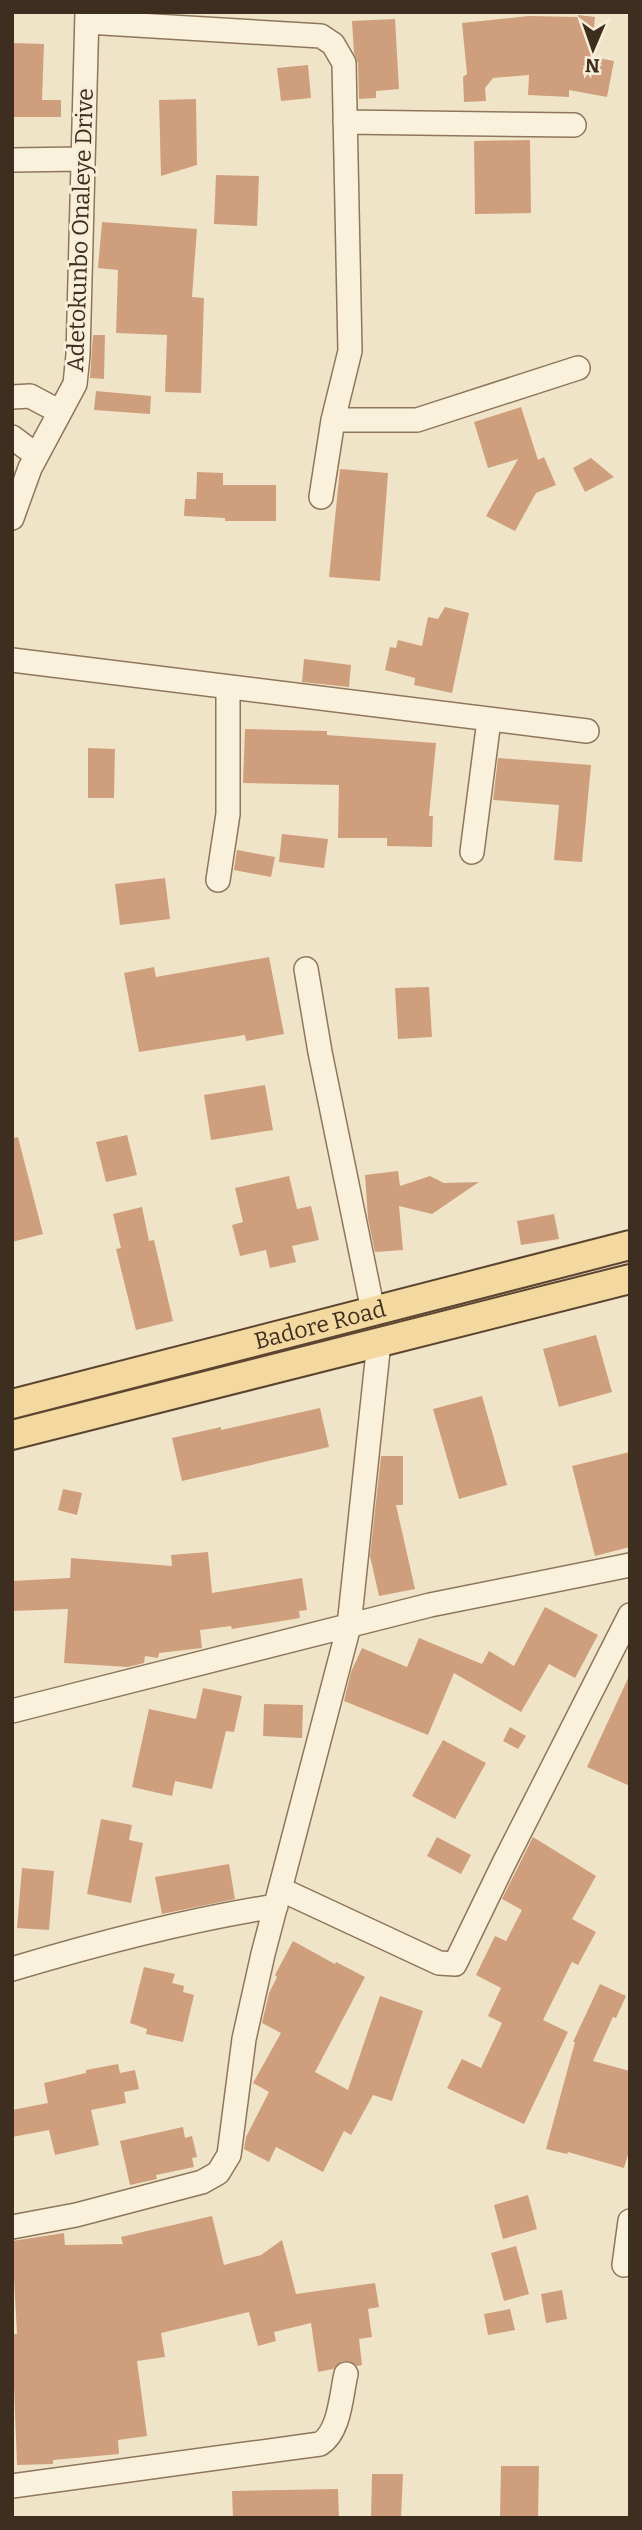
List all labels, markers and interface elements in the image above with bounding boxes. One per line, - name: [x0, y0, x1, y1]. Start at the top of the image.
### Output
- north arrow: [558, 14, 628, 84]
- text: N: [584, 54, 600, 77]
- street label: Adetokunbo Onaleye Drive: [61, 88, 99, 372]
- street label: Badore Road: [251, 1294, 389, 1355]

